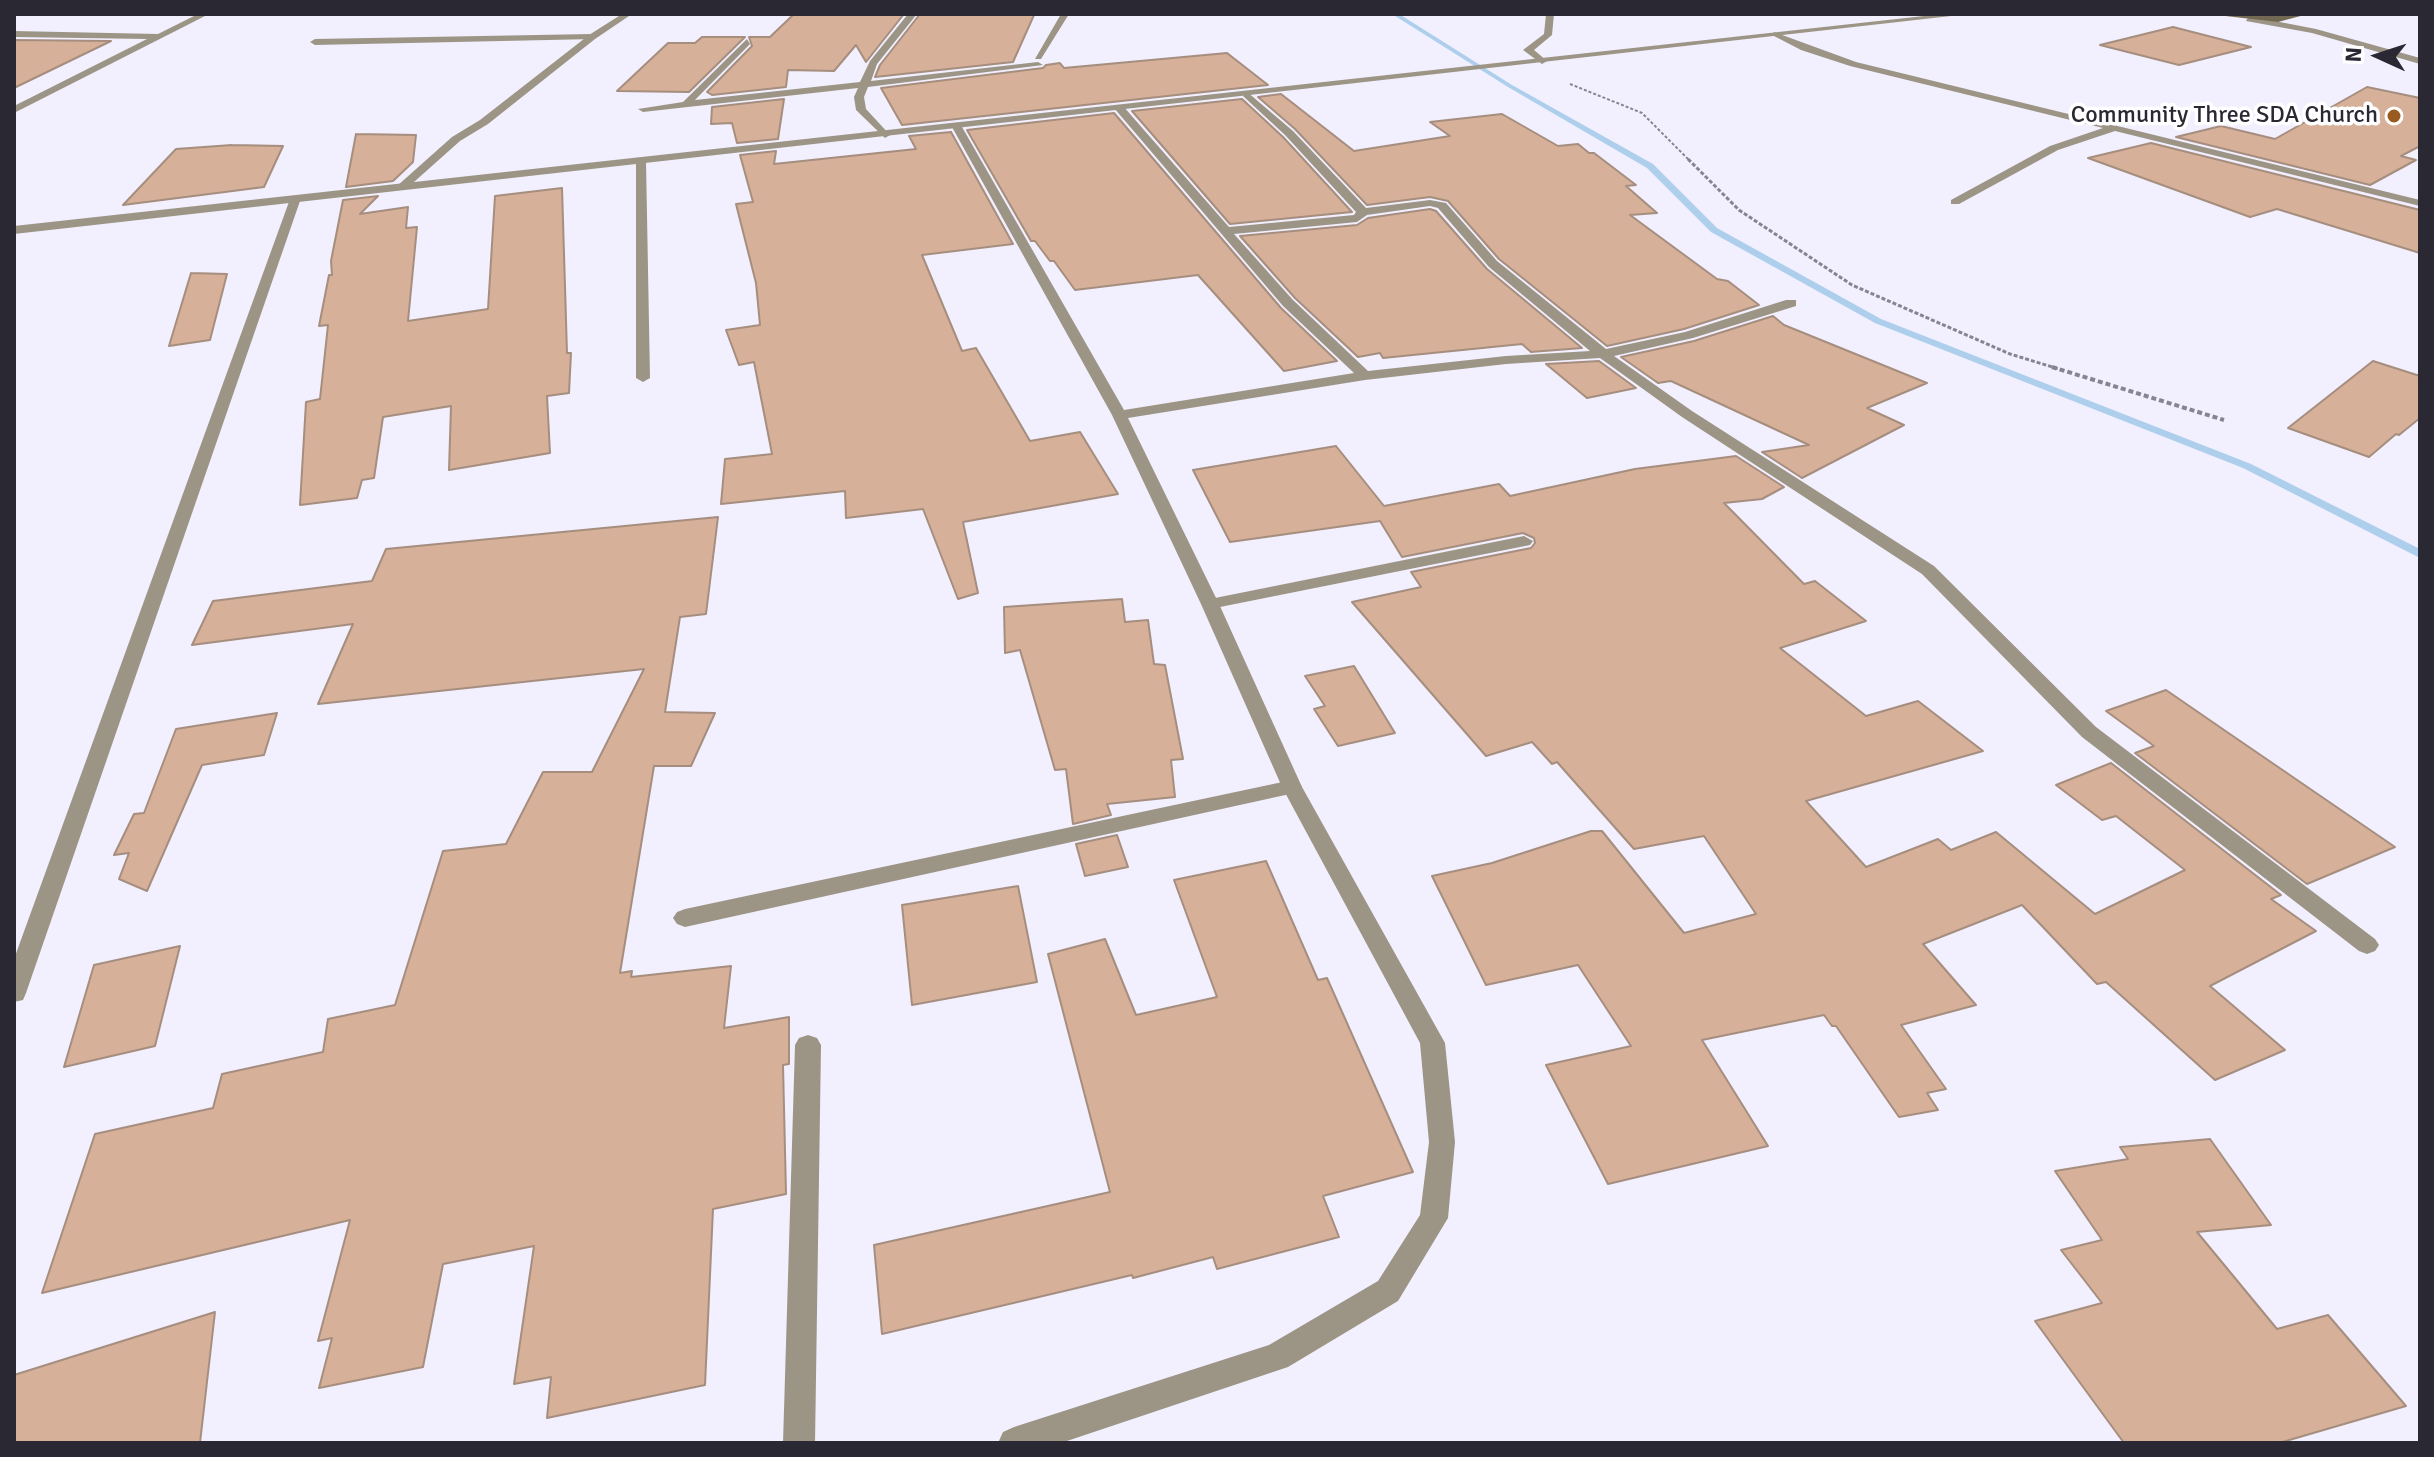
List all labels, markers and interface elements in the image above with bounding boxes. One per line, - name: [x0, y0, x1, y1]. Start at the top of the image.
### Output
- north arrow: [2338, 16, 2418, 96]
- text: N: [2340, 46, 2367, 63]
- place label: Community Three SDA Church: [2071, 102, 2378, 130]
- marker: Community Three SDA Church: [2385, 107, 2403, 125]

